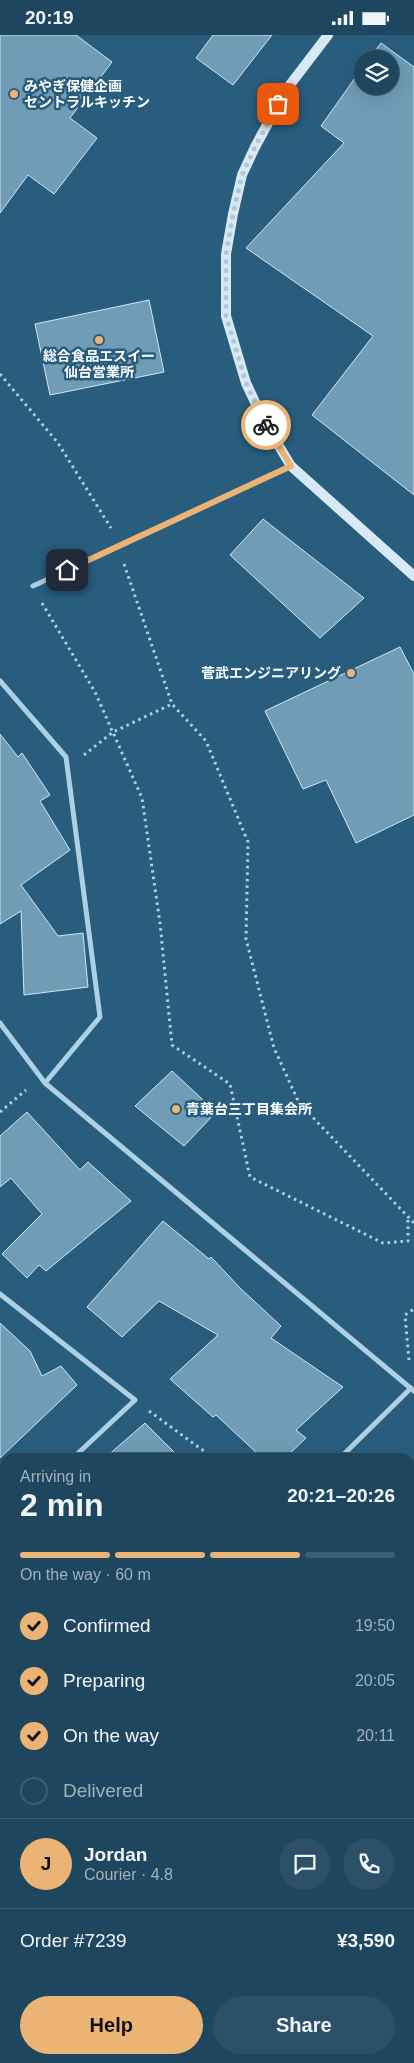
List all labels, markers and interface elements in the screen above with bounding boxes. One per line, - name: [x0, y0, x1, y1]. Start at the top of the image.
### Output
- text: 20:19: [25, 7, 74, 28]
- map controls: [354, 50, 399, 95]
- button: layers: [354, 50, 399, 95]
- place label: みやぎ保健企画 セントラルキッチン: [24, 78, 150, 110]
- pin: [257, 83, 299, 125]
- marker: みやぎ保健企画 セントラルキッチン: [8, 88, 20, 100]
- icon: bag: [264, 90, 292, 118]
- marker: 総合食品エスイー 仙台営業所: [93, 334, 105, 346]
- place label: 総合食品エスイー 仙台営業所: [43, 348, 155, 380]
- courier: [241, 400, 291, 450]
- icon: bike: [252, 411, 280, 439]
- pin: [46, 549, 88, 591]
- icon: home: [53, 556, 81, 584]
- place label: 菅武エンジニアリング: [201, 665, 341, 681]
- marker: 菅武エンジニアリング: [345, 667, 357, 679]
- place label: 青葉台三丁目集会所: [186, 1101, 312, 1117]
- marker: 青葉台三丁目集会所: [170, 1103, 182, 1115]
- text: Arriving in: [20, 1468, 91, 1485]
- text: 20:21–20:26: [287, 1485, 395, 1506]
- text: 2 min: [20, 1487, 104, 1523]
- text: On the way · 60 m: [20, 1566, 151, 1583]
- icon: check: [20, 1612, 48, 1640]
- text: Confirmed: [63, 1615, 151, 1636]
- text: 19:50: [355, 1617, 395, 1634]
- icon: check: [20, 1667, 48, 1695]
- text: Preparing: [63, 1670, 145, 1691]
- text: 20:05: [355, 1672, 395, 1689]
- icon: check: [20, 1722, 48, 1750]
- text: On the way: [63, 1725, 159, 1746]
- text: 20:11: [356, 1727, 395, 1744]
- text: Delivered: [63, 1780, 143, 1801]
- button: chat: [279, 1838, 331, 1890]
- button: phone: [343, 1838, 395, 1890]
- text: Jordan: [84, 1844, 147, 1865]
- text: J: [41, 1853, 51, 1874]
- text: Courier · 4.8: [84, 1866, 173, 1883]
- text: Order #7239: [20, 1930, 127, 1951]
- text: ¥3,590: [337, 1930, 395, 1951]
- button: Help: [20, 1996, 203, 2054]
- button: Share: [213, 1996, 395, 2054]

